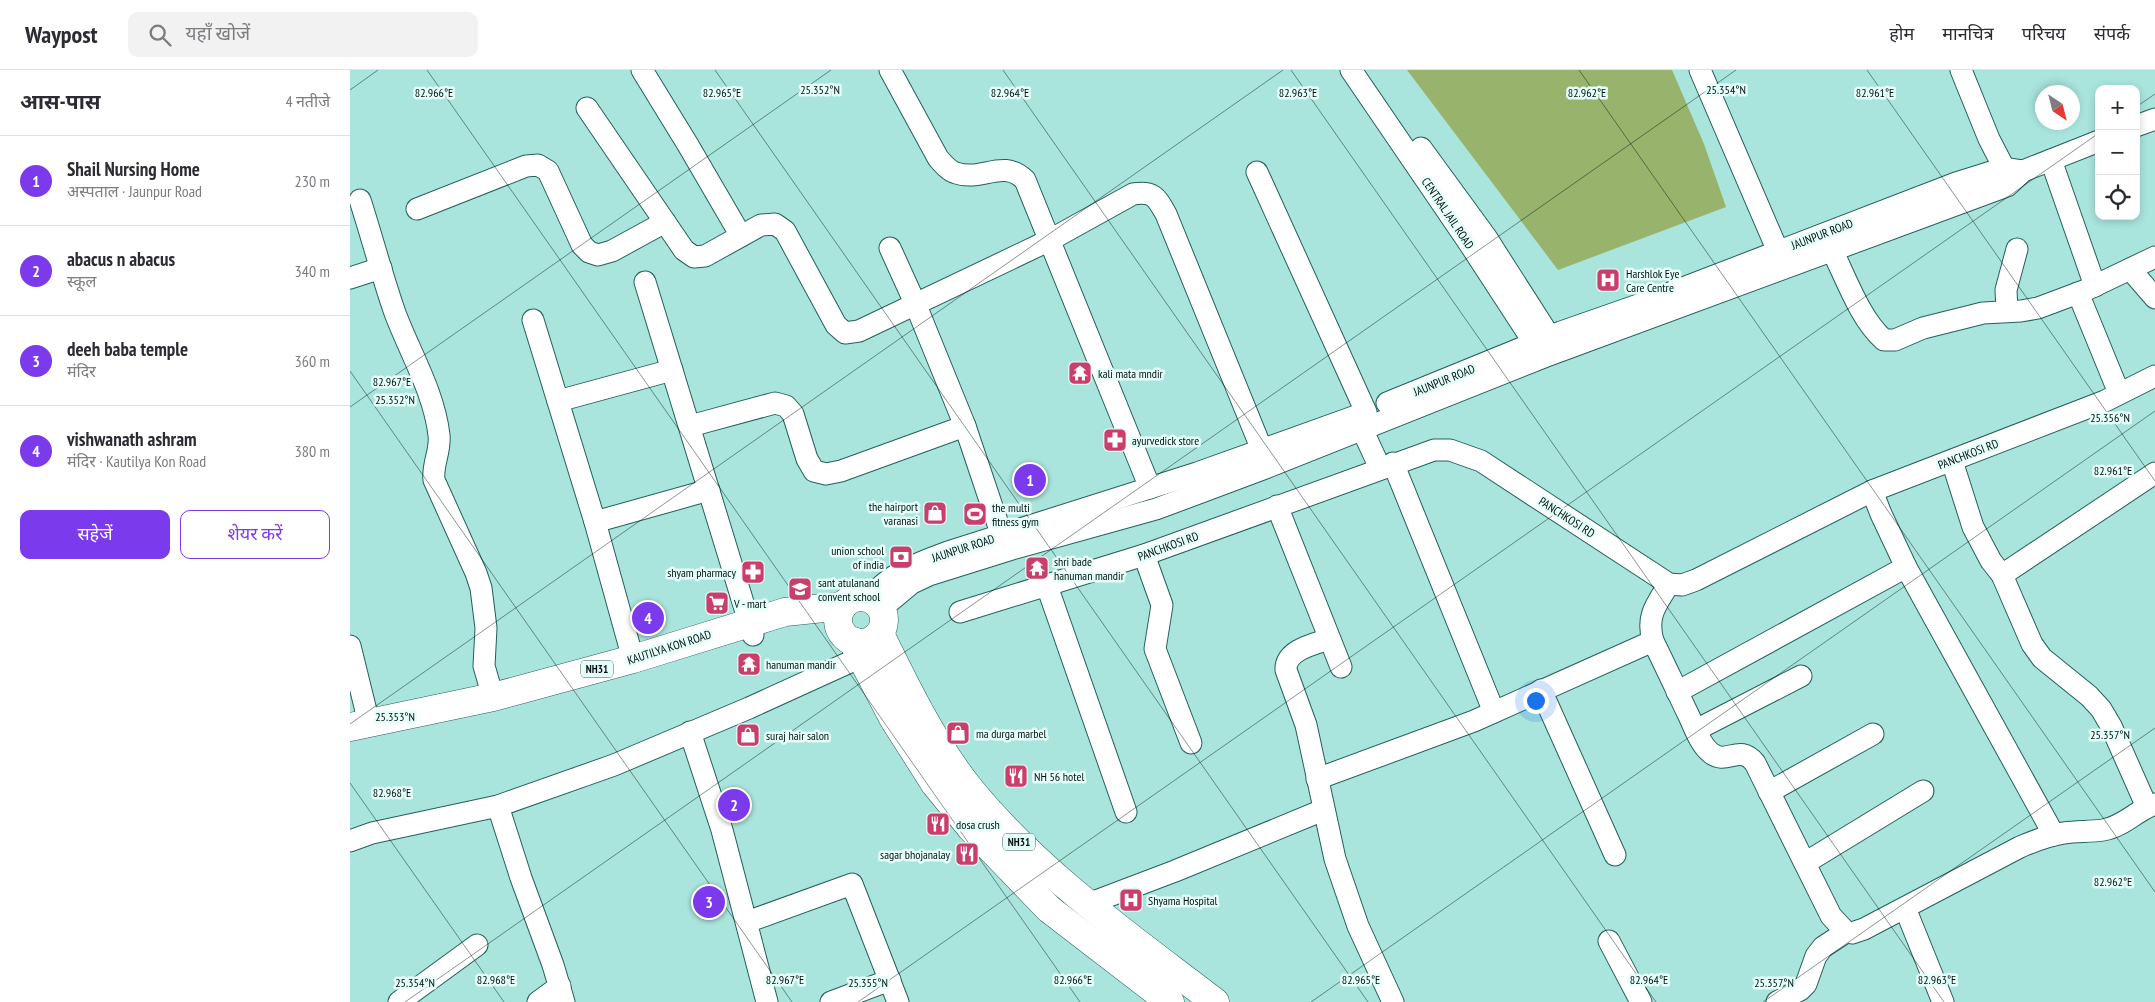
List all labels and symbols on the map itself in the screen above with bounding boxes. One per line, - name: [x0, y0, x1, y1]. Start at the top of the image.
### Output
- text: 25.352°N: [800, 82, 840, 97]
- text: 25.354°N: [1706, 82, 1746, 97]
- text: 82.966°E: [415, 85, 453, 100]
- text: 82.965°E: [703, 85, 741, 100]
- text: 82.964°E: [991, 85, 1029, 100]
- text: 82.963°E: [1279, 85, 1317, 100]
- text: 82.962°E: [1568, 85, 1606, 100]
- text: 82.961°E: [1856, 85, 1894, 100]
- north arrow: [2035, 85, 2080, 130]
- street label: CENTRAL JAIL ROAD: [1419, 174, 1477, 252]
- street label: JAUNPUR ROAD: [1788, 215, 1855, 253]
- place label: Harshlok Eye Care Centre: [1626, 266, 1679, 295]
- hospital icon: Harshlok Eye Care Centre: [1595, 267, 1621, 293]
- temple icon: kali mata mndir: [1067, 360, 1093, 386]
- street label: JAUNPUR ROAD: [1410, 361, 1477, 400]
- place label: kali mata mndir: [1098, 366, 1164, 381]
- text: 82.967°E: [373, 374, 411, 389]
- text: 25.352°N: [375, 392, 415, 407]
- text: 25.356°N: [2090, 410, 2130, 425]
- pharmacy icon: ayurvedick store: [1102, 427, 1128, 453]
- place label: ayurvedick store: [1132, 433, 1199, 448]
- street label: PANCHKOSI RD: [1936, 436, 2000, 472]
- pin: 1: [1014, 461, 1046, 499]
- text: 82.961°E: [2094, 463, 2132, 478]
- street label: PANCHKOSI RD: [1536, 493, 1598, 541]
- place label: the hairport varanasi: [869, 499, 919, 528]
- shop icon: the hairport varanasi: [922, 500, 948, 526]
- place label: the multi fitness gym: [992, 500, 1039, 529]
- sports icon: the multi fitness gym: [962, 501, 988, 527]
- street label: PANCHKOSI RD: [1136, 528, 1200, 564]
- street label: JAUNPUR ROAD: [929, 531, 996, 565]
- place label: union school of india: [831, 543, 884, 572]
- bank icon: union school of india: [888, 544, 914, 570]
- place label: shri bade hanuman mandir: [1054, 554, 1125, 583]
- temple icon: shri bade hanuman mandir: [1024, 555, 1050, 581]
- pharmacy icon: shyam pharmacy: [740, 559, 766, 585]
- place label: shyam pharmacy: [667, 565, 736, 580]
- place label: sant atulanand convent school: [818, 575, 880, 604]
- school or university icon: sant atulanand convent school: [787, 576, 813, 602]
- supermarket icon: V - mart: [704, 590, 730, 616]
- place label: V - mart: [733, 596, 767, 611]
- pin: 4: [632, 599, 664, 637]
- street label: KAUTILYA KON ROAD: [625, 626, 713, 668]
- temple icon: hanuman mandir: [736, 651, 762, 677]
- place label: hanuman mandir: [766, 657, 837, 672]
- road number: NH31: [581, 660, 613, 678]
- your location: [1523, 688, 1549, 714]
- text: 25.353°N: [375, 709, 415, 724]
- shop icon: ma durga marbel: [945, 720, 971, 746]
- shop icon: suraj hair salon: [735, 722, 761, 748]
- place label: ma durga marbel: [976, 726, 1046, 741]
- text: 25.357°N: [2090, 727, 2130, 742]
- place label: suraj hair salon: [766, 728, 829, 743]
- restaurant icon: NH 56 hotel: [1003, 763, 1029, 789]
- place label: NH 56 hotel: [1034, 769, 1084, 784]
- text: 82.968°E: [373, 785, 411, 800]
- pin: 2: [718, 786, 750, 824]
- restaurant icon: dosa crush: [925, 811, 951, 837]
- place label: dosa crush: [956, 817, 1000, 832]
- road number: NH31: [1003, 834, 1035, 850]
- restaurant icon: sagar bhojanalay: [954, 841, 980, 867]
- place label: sagar bhojanalay: [880, 847, 950, 862]
- text: 82.962°E: [2094, 874, 2132, 889]
- pin: 3: [693, 883, 725, 921]
- hospital icon: Shyama Hospital: [1118, 887, 1144, 913]
- place label: Shyama Hospital: [1148, 893, 1217, 908]
- text: 82.968°E: [477, 972, 515, 987]
- text: 82.967°E: [766, 972, 804, 987]
- text: 82.966°E: [1054, 972, 1092, 987]
- text: 82.965°E: [1342, 972, 1380, 987]
- text: 82.964°E: [1630, 972, 1668, 987]
- text: 82.963°E: [1918, 972, 1956, 987]
- text: 25.354°N: [395, 975, 435, 990]
- text: 25.355°N: [848, 975, 888, 990]
- text: 25.357°N: [1754, 975, 1794, 990]

